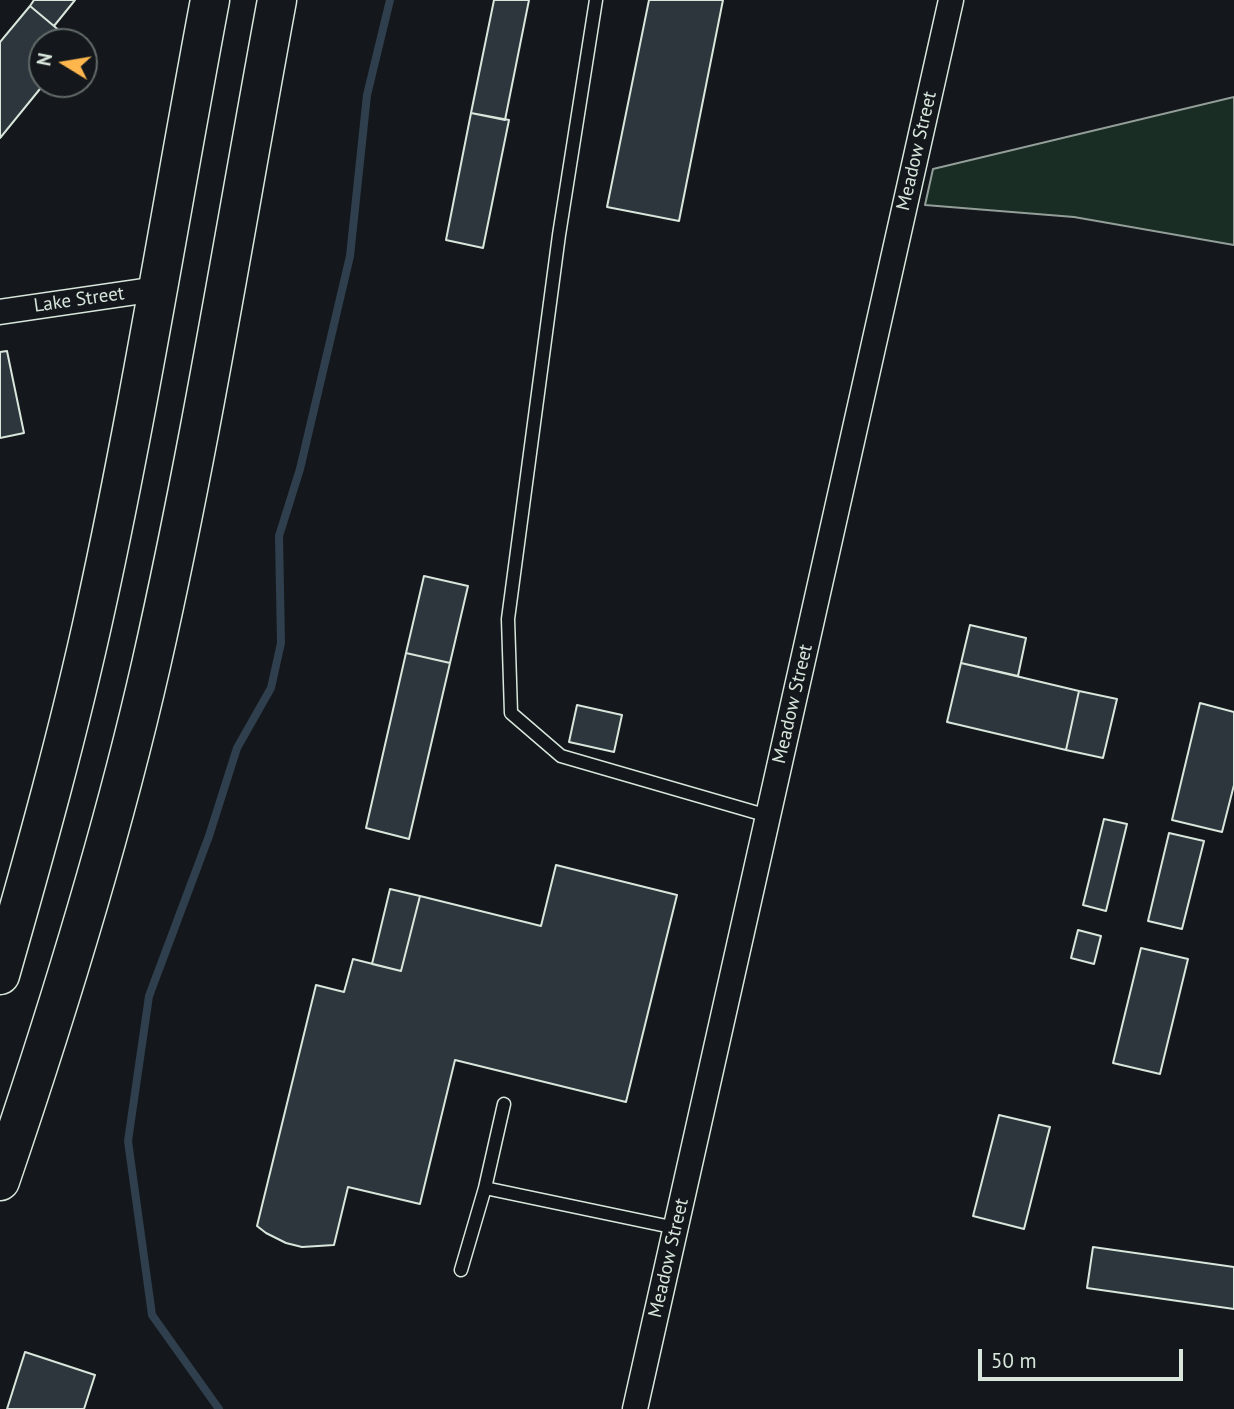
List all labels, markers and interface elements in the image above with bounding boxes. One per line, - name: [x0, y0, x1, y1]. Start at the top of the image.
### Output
- north arrow: [28, 28, 98, 98]
- text: N: [31, 51, 57, 68]
- street label: Meadow Street: [892, 89, 942, 213]
- street label: Lake Street: [32, 282, 126, 318]
- street label: Meadow Street: [768, 642, 818, 766]
- street label: Meadow Street: [644, 1196, 694, 1320]
- scale bar: [982, 1336, 1187, 1380]
- text: 50 m: [991, 1347, 1037, 1374]

